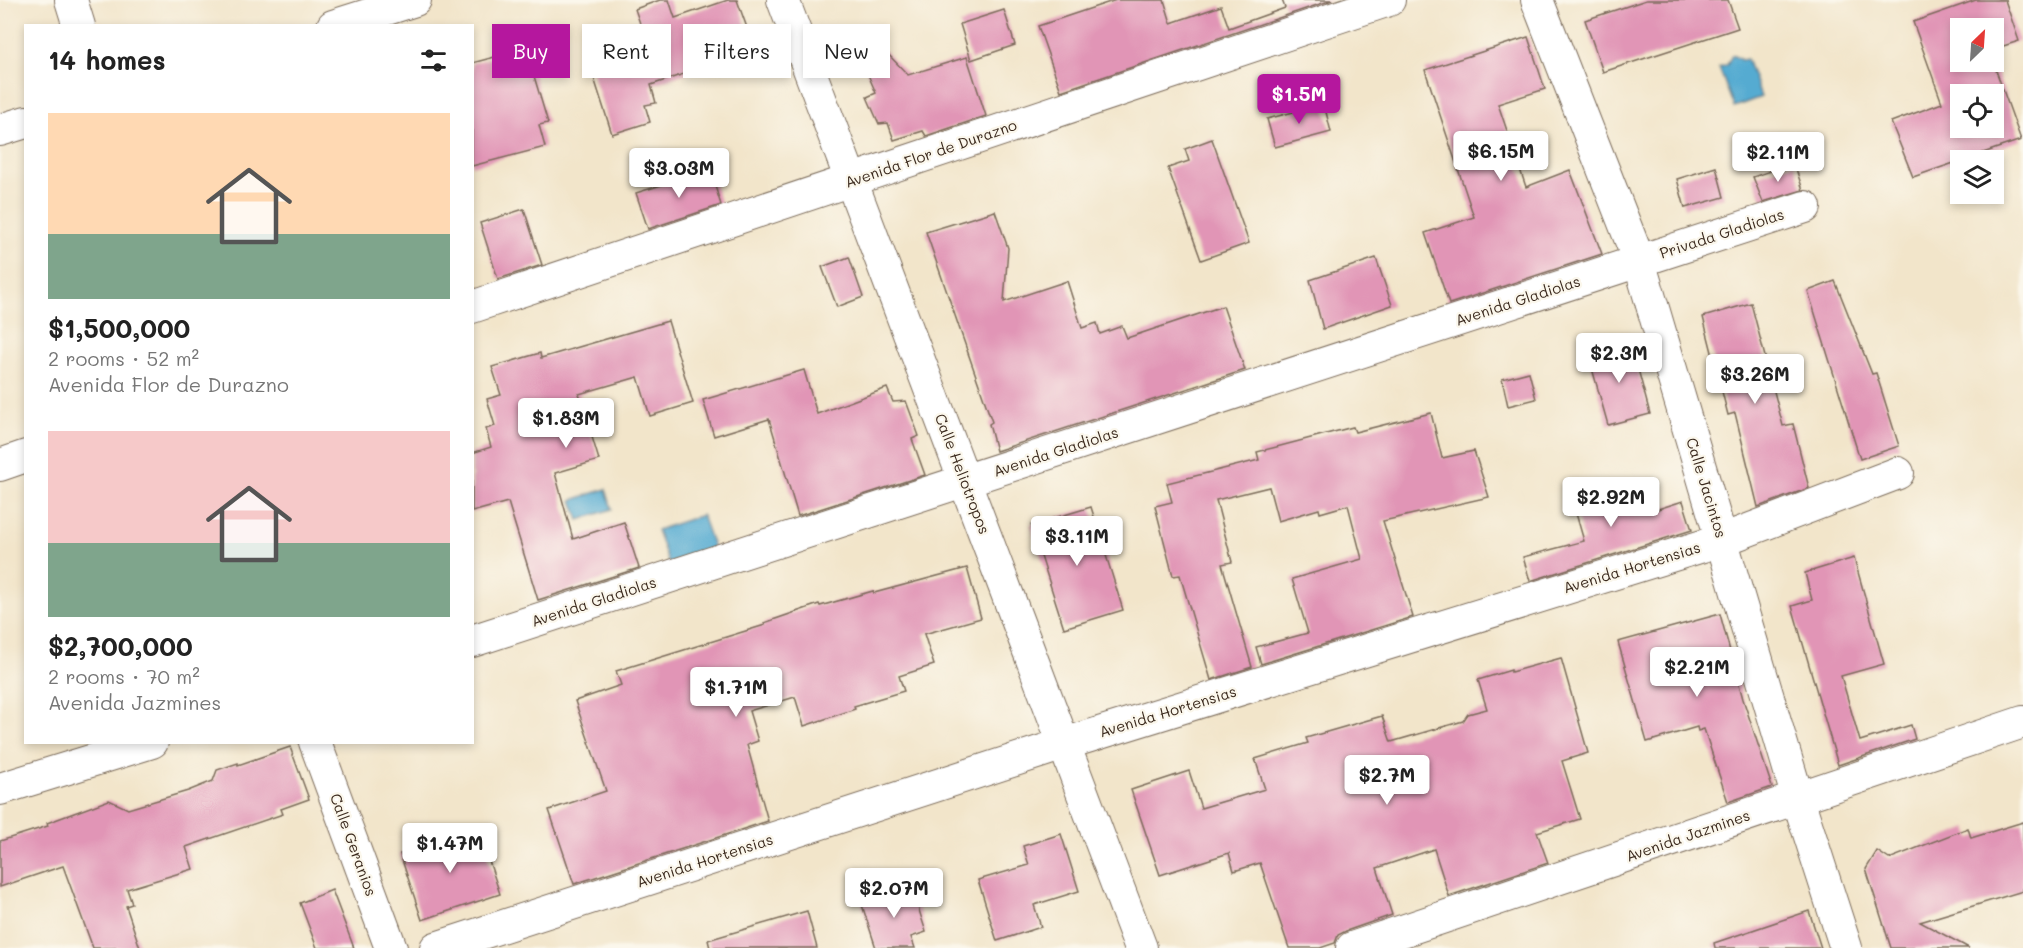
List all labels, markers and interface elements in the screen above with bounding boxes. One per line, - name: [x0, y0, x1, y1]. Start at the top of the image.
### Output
- north arrow: [1950, 18, 2004, 72]
- map controls: [1950, 18, 2004, 204]
- chip: Buy: [492, 24, 570, 78]
- chip: Rent: [582, 24, 671, 78]
- chip: Filters: [683, 24, 791, 78]
- chip: New: [803, 24, 890, 78]
- text: 14 homes: [48, 43, 166, 77]
- icon: filters: [417, 44, 450, 77]
- pin: $1.5M: [1257, 74, 1341, 125]
- text: $1.5M: [1271, 80, 1327, 106]
- button: locate: [1950, 84, 2004, 138]
- street label: Avenida Flor de Durazno: [842, 114, 1019, 192]
- pin: $6.15M: [1452, 131, 1550, 182]
- pin: $2.11M: [1729, 132, 1827, 183]
- text: $6.15M: [1467, 137, 1535, 163]
- text: $2.11M: [1746, 138, 1810, 164]
- pin: $3.03M: [630, 148, 728, 199]
- button: layers: [1950, 150, 2004, 204]
- icon: home: [195, 152, 303, 260]
- text: $3.03M: [643, 154, 715, 180]
- street label: Privada Gladiolas: [1657, 203, 1787, 263]
- street label: Avenida Gladiolas: [1453, 270, 1583, 330]
- text: $1,500,000: [48, 311, 190, 345]
- pin: $2.3M: [1577, 333, 1661, 384]
- text: $2.3M: [1590, 339, 1648, 365]
- text: 2 rooms · 52 m²: [48, 345, 199, 371]
- pin: $3.26M: [1706, 354, 1804, 405]
- text: $3.26M: [1720, 360, 1790, 386]
- text: Avenida Flor de Durazno: [48, 371, 289, 397]
- pin: $1.83M: [517, 398, 615, 449]
- text: $1.83M: [532, 404, 600, 430]
- street label: Calle Heliotropos: [931, 411, 995, 537]
- street label: Avenida Gladiolas: [991, 421, 1121, 481]
- street label: Calle Jacintos: [1682, 435, 1732, 540]
- icon: home: [195, 470, 303, 578]
- pin: $2.92M: [1562, 477, 1660, 528]
- text: $2.92M: [1576, 483, 1646, 509]
- pin: $3.11M: [1028, 516, 1126, 567]
- text: $3.11M: [1045, 522, 1109, 548]
- street label: Avenida Hortensias: [1561, 537, 1703, 597]
- street label: Avenida Gladiolas: [529, 571, 659, 631]
- text: $2,700,000: [48, 629, 193, 663]
- pin: $2.21M: [1648, 647, 1746, 698]
- text: $2.21M: [1664, 653, 1730, 679]
- text: 2 rooms · 70 m²: [48, 663, 200, 689]
- pin: $1.71M: [687, 667, 785, 718]
- text: $1.71M: [704, 673, 768, 699]
- street label: Avenida Hortensias: [1097, 681, 1239, 741]
- text: Avenida Jazmines: [48, 689, 221, 715]
- pin: $2.7M: [1345, 755, 1429, 806]
- text: $2.7M: [1358, 761, 1416, 787]
- street label: Calle Geranios: [326, 790, 382, 899]
- street label: Avenida Jazmines: [1623, 804, 1752, 866]
- pin: $1.47M: [401, 823, 499, 874]
- text: $1.47M: [416, 829, 484, 855]
- street label: Avenida Hortensias: [634, 829, 776, 892]
- pin: $2.07M: [845, 868, 943, 919]
- text: $2.07M: [859, 874, 929, 900]

